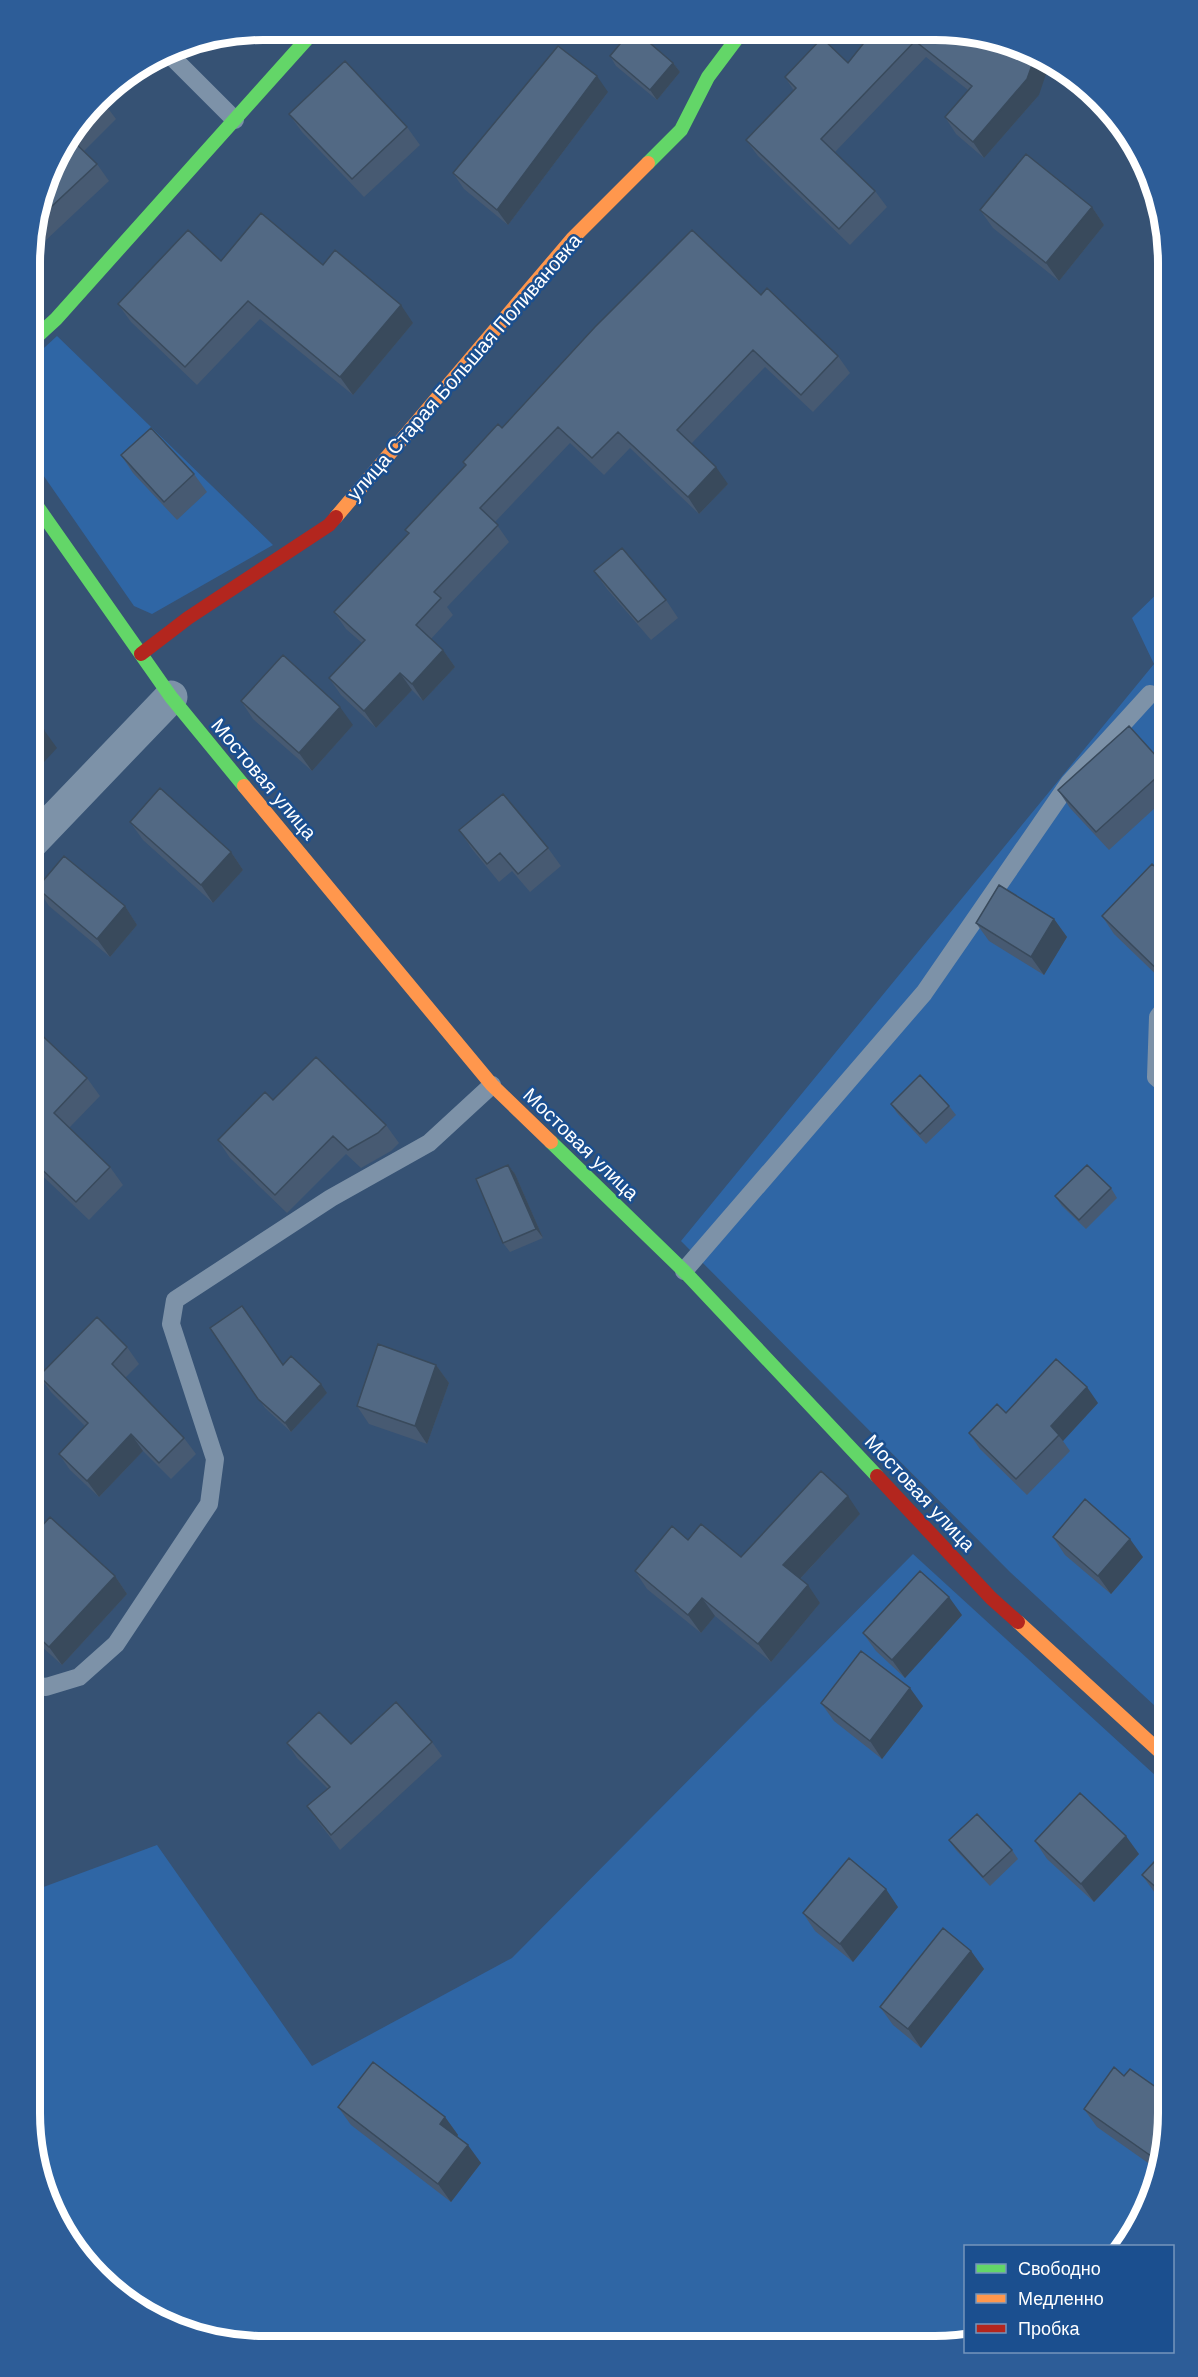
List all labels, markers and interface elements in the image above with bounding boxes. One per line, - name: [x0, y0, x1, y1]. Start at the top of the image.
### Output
- street label: улица Старая Большая Поливановка: [342, 229, 586, 505]
- street label: Мостовая улица: [207, 714, 322, 845]
- street label: Мостовая улица: [519, 1084, 644, 1205]
- street label: Мостовая улица: [860, 1430, 980, 1556]
- legend: [964, 2245, 1174, 2353]
- text: Свободно: [1018, 2259, 1101, 2279]
- text: Медленно: [1018, 2289, 1104, 2309]
- text: Пробка: [1018, 2319, 1081, 2339]

